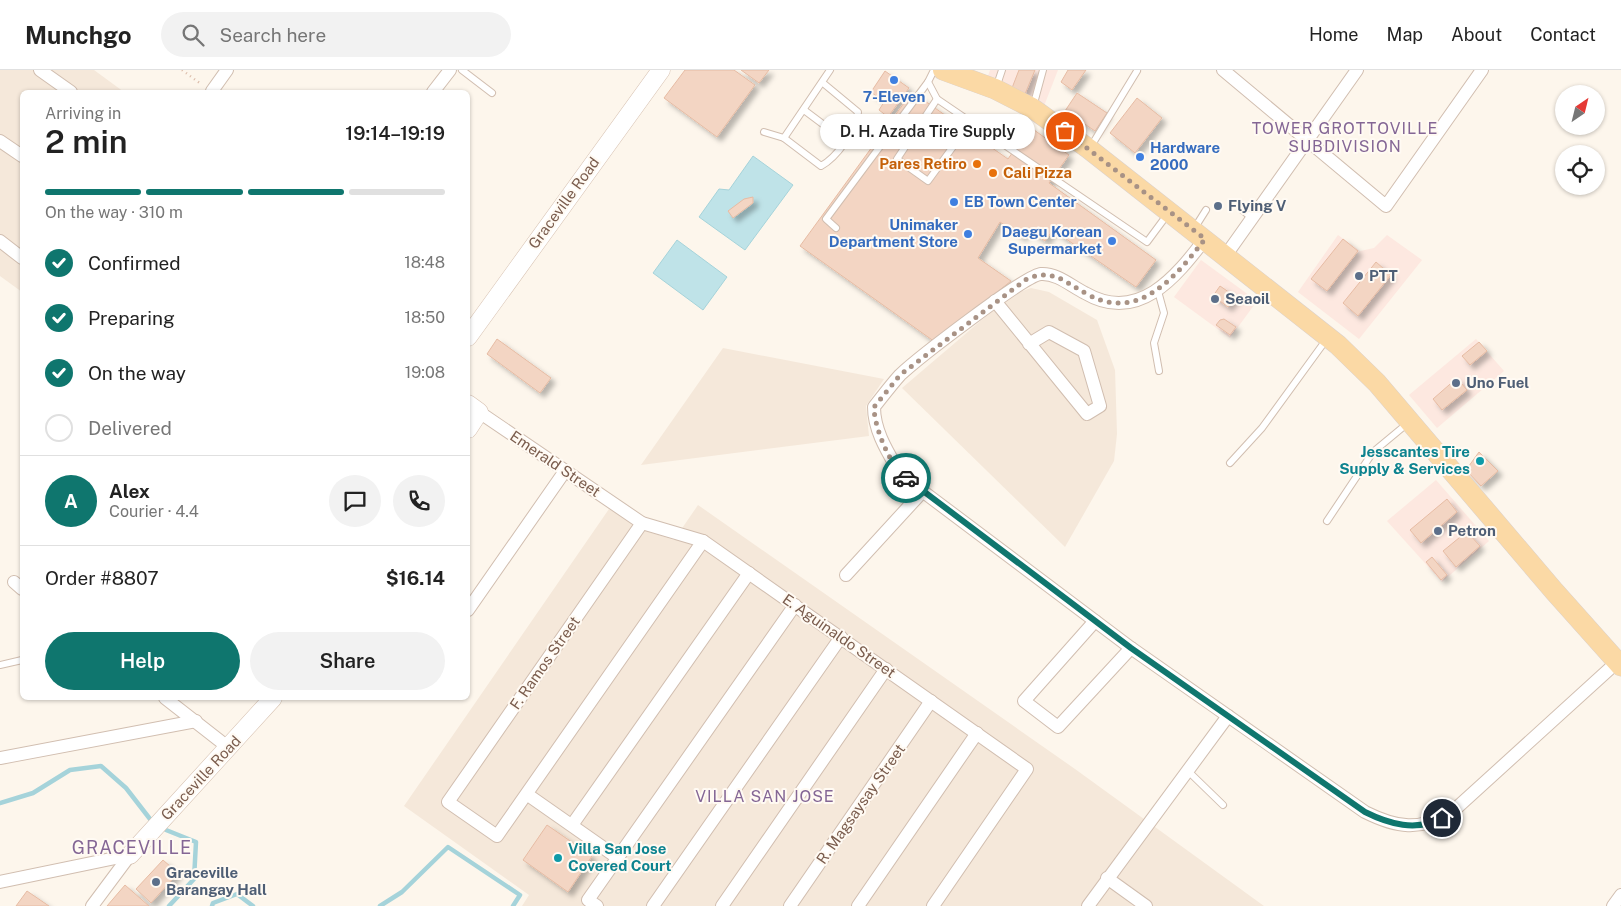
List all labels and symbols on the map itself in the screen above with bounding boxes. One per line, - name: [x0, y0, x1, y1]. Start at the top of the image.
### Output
- marker: 7-Eleven: [888, 74, 900, 86]
- north arrow: [1555, 85, 1605, 135]
- place label: 7-Eleven: [863, 88, 925, 105]
- pin: [1044, 110, 1086, 152]
- callout: D. H. Azada Tire Supply: [820, 114, 1035, 148]
- district label: TOWER GROTTOVILLE SUBDIVISION: [1252, 119, 1438, 156]
- place label: Hardware 2000: [1150, 139, 1220, 173]
- marker: Hardware 2000: [1134, 151, 1146, 163]
- street label: Graceville Road: [525, 154, 602, 252]
- place label: Pares Retiro: [879, 155, 967, 172]
- marker: Pares Retiro: [971, 158, 983, 170]
- place label: Cali Pizza: [1003, 164, 1072, 181]
- marker: Cali Pizza: [987, 167, 999, 179]
- place label: EB Town Center: [964, 193, 1077, 210]
- marker: EB Town Center: [948, 196, 960, 208]
- place label: Flying V: [1228, 197, 1287, 214]
- marker: Flying V: [1212, 200, 1224, 212]
- place label: Unimaker Department Store: [829, 216, 958, 250]
- place label: Daegu Korean Supermarket: [1002, 223, 1102, 257]
- marker: Unimaker Department Store: [962, 228, 974, 240]
- marker: Daegu Korean Supermarket: [1106, 235, 1118, 247]
- place label: PTT: [1369, 267, 1398, 284]
- marker: PTT: [1353, 270, 1365, 282]
- place label: Seaoil: [1225, 290, 1270, 307]
- marker: Seaoil: [1209, 293, 1221, 305]
- place label: Uno Fuel: [1466, 374, 1529, 391]
- marker: Uno Fuel: [1450, 377, 1462, 389]
- street label: Emerald Street: [507, 427, 604, 500]
- place label: Jesscantes Tire Supply & Services: [1339, 443, 1470, 477]
- courier: [881, 453, 931, 503]
- marker: Jesscantes Tire Supply & Services: [1474, 455, 1486, 467]
- place label: Petron: [1448, 522, 1496, 539]
- marker: Petron: [1432, 525, 1444, 537]
- street label: E. Aguinaldo Street: [780, 590, 899, 681]
- street label: F. Ramos Street: [506, 613, 583, 713]
- street label: Graceville Road: [157, 732, 244, 823]
- street label: R. Magsaysay Street: [813, 740, 908, 867]
- district label: VILLA SAN JOSE: [695, 787, 835, 806]
- pin: [1421, 797, 1463, 839]
- district label: GRACEVILLE: [72, 837, 192, 858]
- place label: Villa San Jose Covered Court: [568, 840, 671, 874]
- marker: Villa San Jose Covered Court: [552, 852, 564, 864]
- place label: Graceville Barangay Hall: [166, 864, 267, 898]
- marker: Graceville Barangay Hall: [150, 876, 162, 888]

